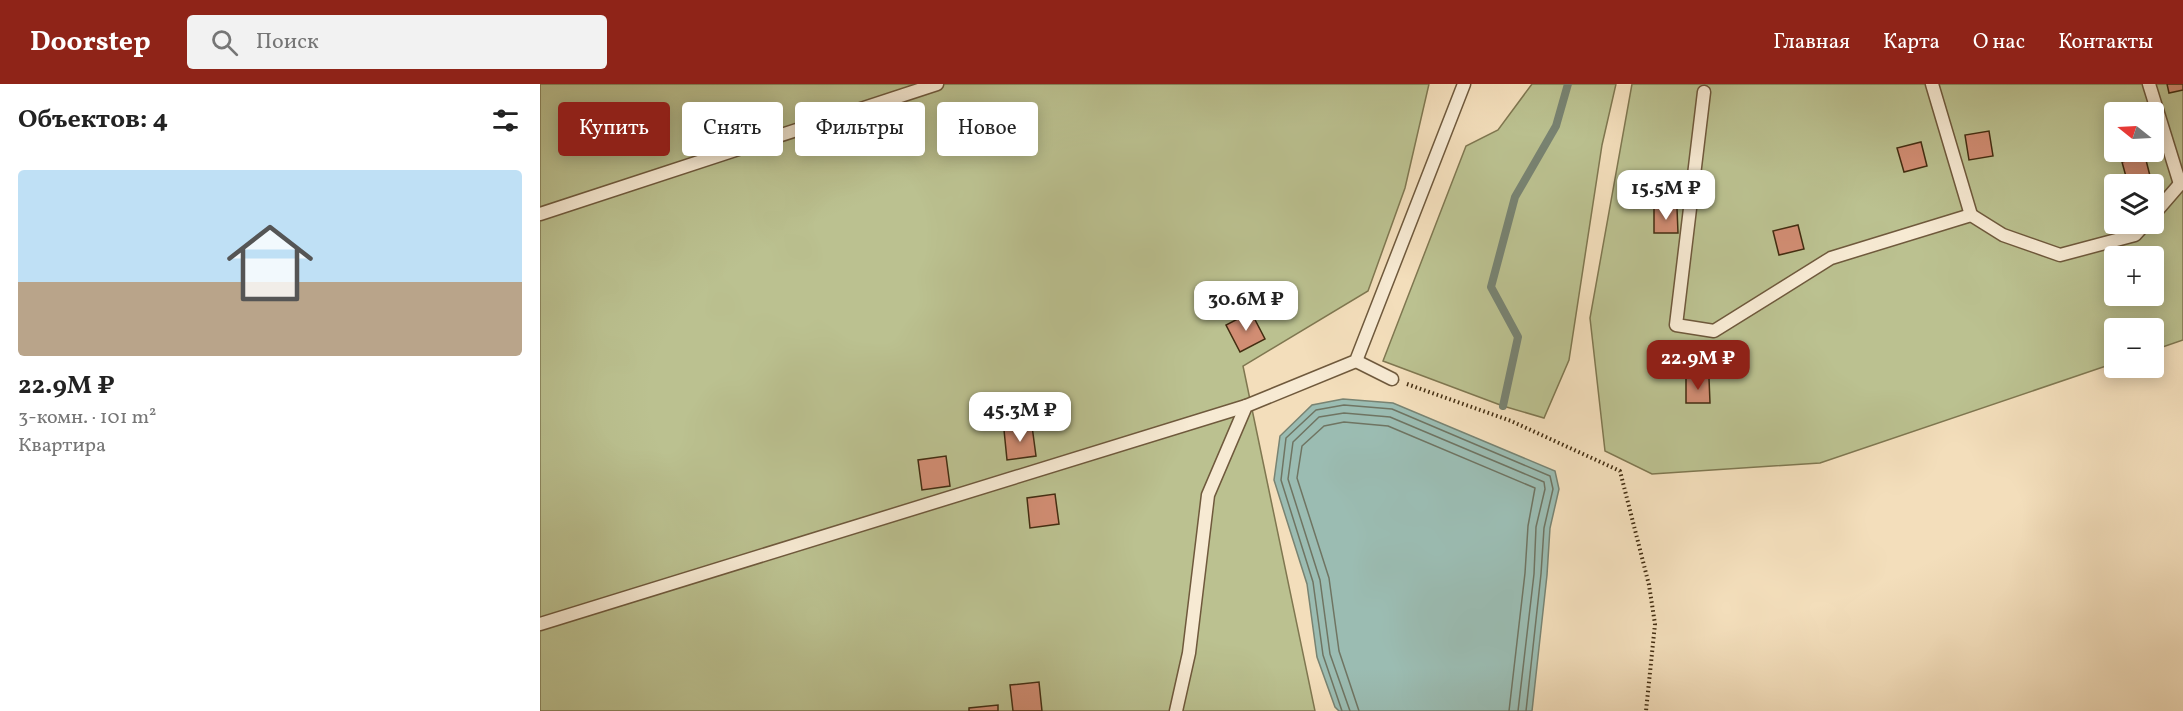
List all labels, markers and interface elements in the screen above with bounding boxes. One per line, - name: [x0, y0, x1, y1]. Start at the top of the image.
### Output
- search box: [187, 15, 607, 69]
- text: Doorstep: [30, 23, 151, 62]
- icon: search: [208, 26, 241, 59]
- text: Поиск: [256, 27, 319, 58]
- text: Главная: [1773, 28, 1850, 57]
- text: Карта: [1883, 28, 1940, 57]
- text: О нас: [1973, 28, 2025, 57]
- text: Контакты: [2058, 28, 2153, 57]
- text: Объектов: 4: [18, 102, 168, 138]
- chip: Купить: [558, 102, 670, 156]
- chip: Снять: [682, 102, 783, 156]
- chip: Фильтры: [795, 102, 925, 156]
- chip: Новое: [937, 102, 1038, 156]
- north arrow: [2104, 102, 2164, 162]
- map controls: [2104, 102, 2164, 378]
- icon: filters: [489, 104, 522, 137]
- pin: 15.5M ₽: [1611, 170, 1721, 221]
- button: layers: [2104, 174, 2164, 234]
- text: 15.5M ₽: [1631, 175, 1701, 203]
- icon: home: [216, 209, 324, 317]
- button: +: [2104, 246, 2164, 306]
- pin: 30.6M ₽: [1191, 281, 1301, 332]
- text: 30.6M ₽: [1208, 286, 1284, 314]
- button: −: [2104, 318, 2164, 378]
- pin: 22.9M ₽: [1643, 340, 1753, 391]
- text: 22.9M ₽: [1661, 345, 1735, 373]
- text: 22.9M ₽: [18, 368, 115, 404]
- pin: 45.3M ₽: [965, 392, 1075, 443]
- text: 45.3M ₽: [983, 397, 1057, 425]
- text: 3-комн. · 101 m²: [18, 404, 157, 432]
- text: Квартира: [18, 432, 106, 460]

